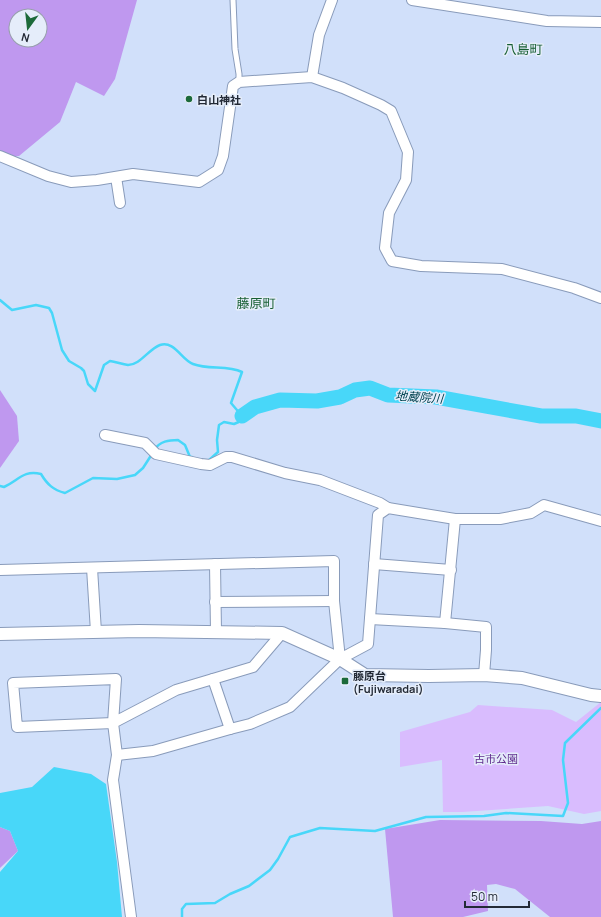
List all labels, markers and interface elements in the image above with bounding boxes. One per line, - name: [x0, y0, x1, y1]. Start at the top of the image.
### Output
- north arrow: [8, 8, 48, 48]
- text: N: [19, 30, 31, 46]
- district label: 八島町: [503, 40, 543, 58]
- place label: 白山神社: [197, 92, 241, 107]
- marker: 白山神社: [184, 94, 194, 104]
- district label: 藤原町: [236, 294, 276, 312]
- water label: 地蔵院川: [394, 387, 446, 407]
- place label: 藤原台 (Fujiwaradai): [353, 668, 424, 696]
- marker: 藤原台 (Fujiwaradai): [340, 676, 350, 686]
- park label: 古市公園: [474, 751, 518, 766]
- scale bar: [465, 883, 529, 909]
- text: 50 m: [471, 888, 498, 905]

